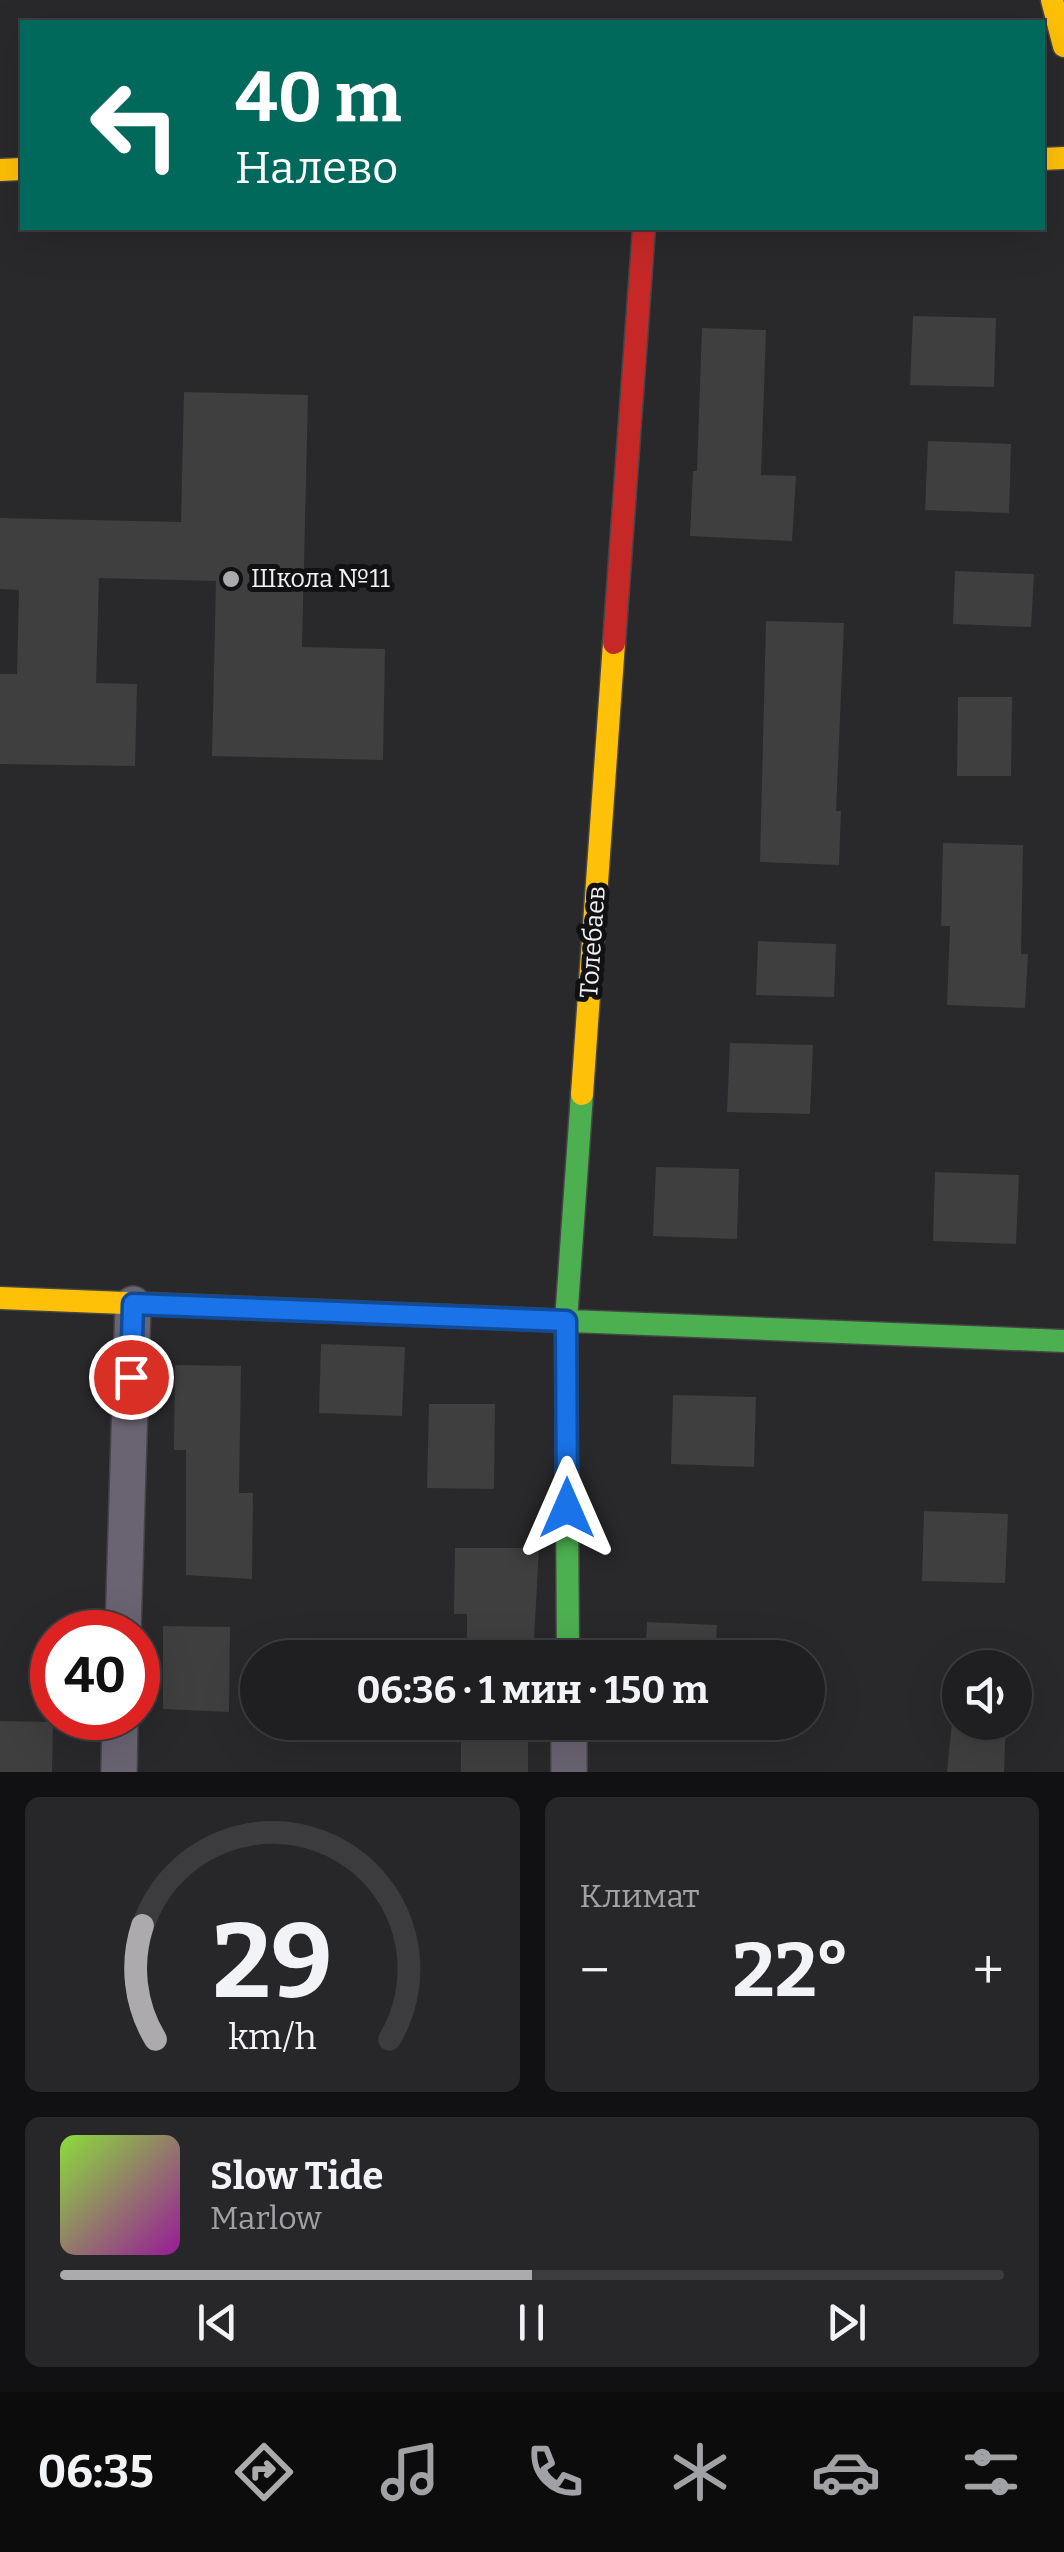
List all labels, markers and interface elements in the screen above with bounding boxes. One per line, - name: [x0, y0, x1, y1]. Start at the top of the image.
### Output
- text: 40 m: [235, 56, 401, 140]
- icon: left: [70, 60, 200, 190]
- text: Налево: [235, 141, 398, 195]
- place label: Школа №11: [251, 564, 390, 594]
- marker: Школа №11: [220, 568, 242, 590]
- street label: Толебаев: [574, 885, 612, 999]
- pin: [89, 1335, 174, 1420]
- icon: arrive: [104, 1350, 159, 1405]
- position arrow: [515, 1456, 619, 1560]
- speed limit sign: 40: [30, 1610, 160, 1740]
- map controls: [942, 1650, 1032, 1740]
- button: sound: [942, 1650, 1032, 1740]
- text: 06:36 · 1 мин · 150 m: [356, 1667, 709, 1713]
- text: Климат: [580, 1877, 699, 1915]
- text: 29: [212, 1900, 332, 2025]
- text: 22°: [732, 1926, 850, 2016]
- text: −: [580, 1938, 610, 2004]
- text: +: [973, 1938, 1004, 2004]
- text: km/h: [228, 2016, 316, 2058]
- text: Slow Tide: [210, 2153, 383, 2199]
- text: Marlow: [210, 2199, 322, 2237]
- icon: previous: [190, 2295, 245, 2350]
- icon: pause: [504, 2295, 559, 2350]
- icon: next: [819, 2295, 874, 2350]
- icon: directions: [229, 2437, 299, 2507]
- icon: music: [375, 2437, 445, 2507]
- icon: phone: [520, 2437, 590, 2507]
- icon: climate: [665, 2437, 735, 2507]
- icon: car: [811, 2437, 881, 2507]
- icon: filters: [956, 2437, 1026, 2507]
- text: 06:35: [38, 2445, 154, 2499]

